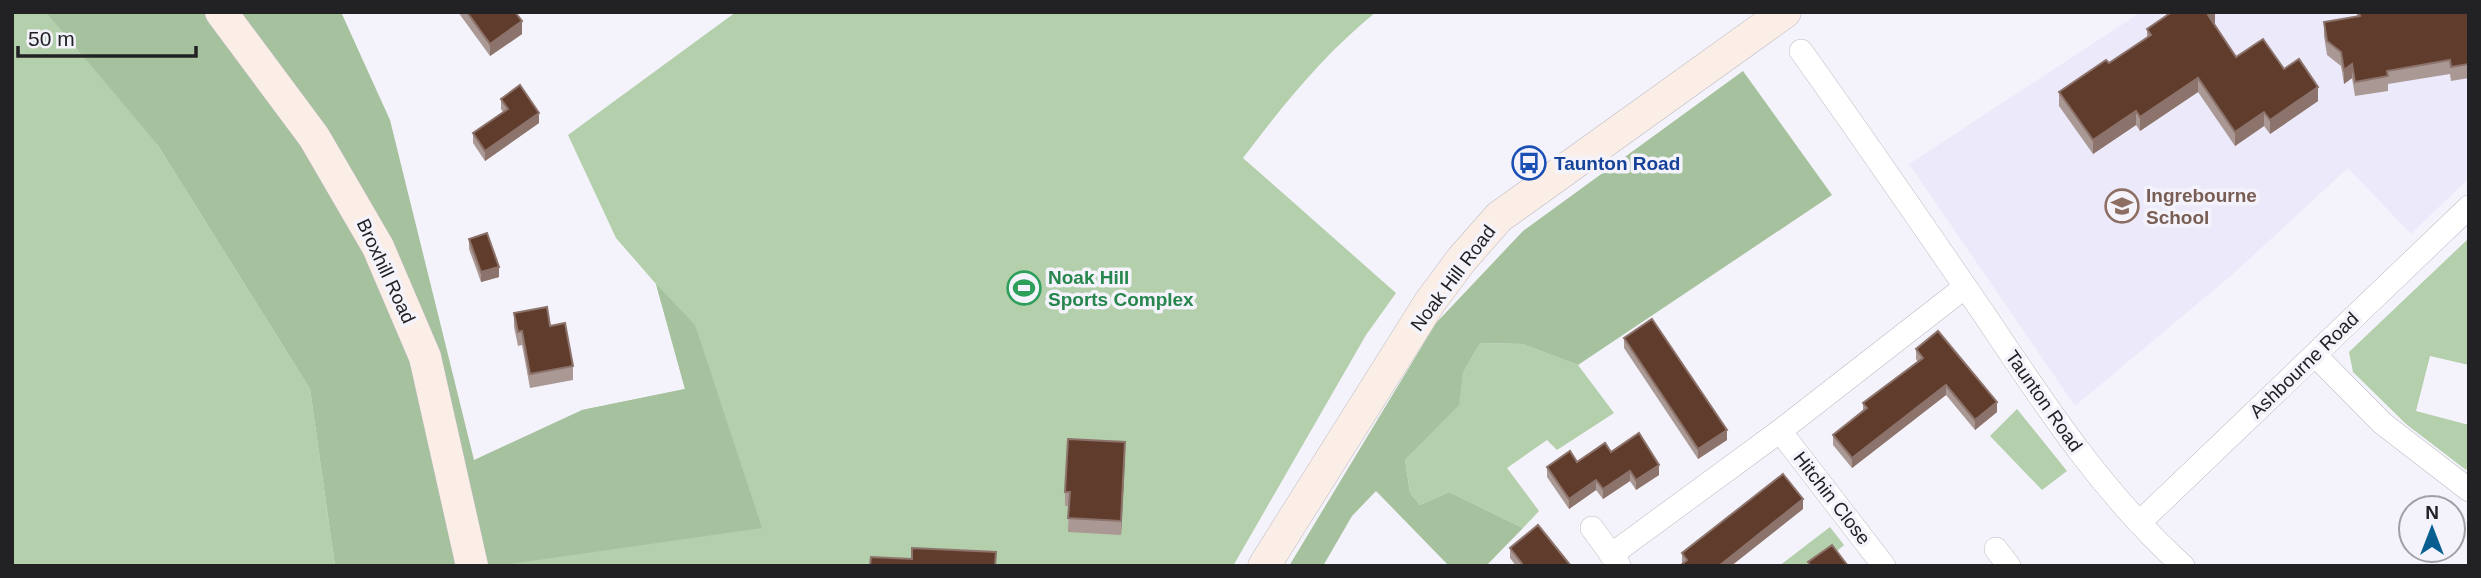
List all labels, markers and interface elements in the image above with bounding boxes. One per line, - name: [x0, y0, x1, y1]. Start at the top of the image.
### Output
- scale bar: [18, 14, 196, 58]
- text: 50 m: [28, 27, 75, 50]
- bus stop icon: Taunton Road: [1510, 144, 1548, 182]
- place label: Taunton Road: [1554, 153, 1680, 174]
- place label: Ingrebourne School: [2146, 185, 2257, 228]
- school or university icon: Ingrebourne School: [2103, 187, 2141, 225]
- street label: Broxhill Road: [353, 215, 419, 327]
- street label: Noak Hill Road: [1406, 221, 1500, 335]
- place label: Noak Hill Sports Complex: [1048, 267, 1194, 310]
- sports icon: Noak Hill Sports Complex: [1005, 269, 1043, 307]
- street label: Ashbourne Road: [2245, 308, 2363, 422]
- street label: Taunton Road: [2001, 347, 2087, 455]
- street label: Hitchin Close: [1789, 447, 1875, 549]
- north arrow: [2397, 494, 2467, 564]
- text: N: [2425, 502, 2439, 523]

